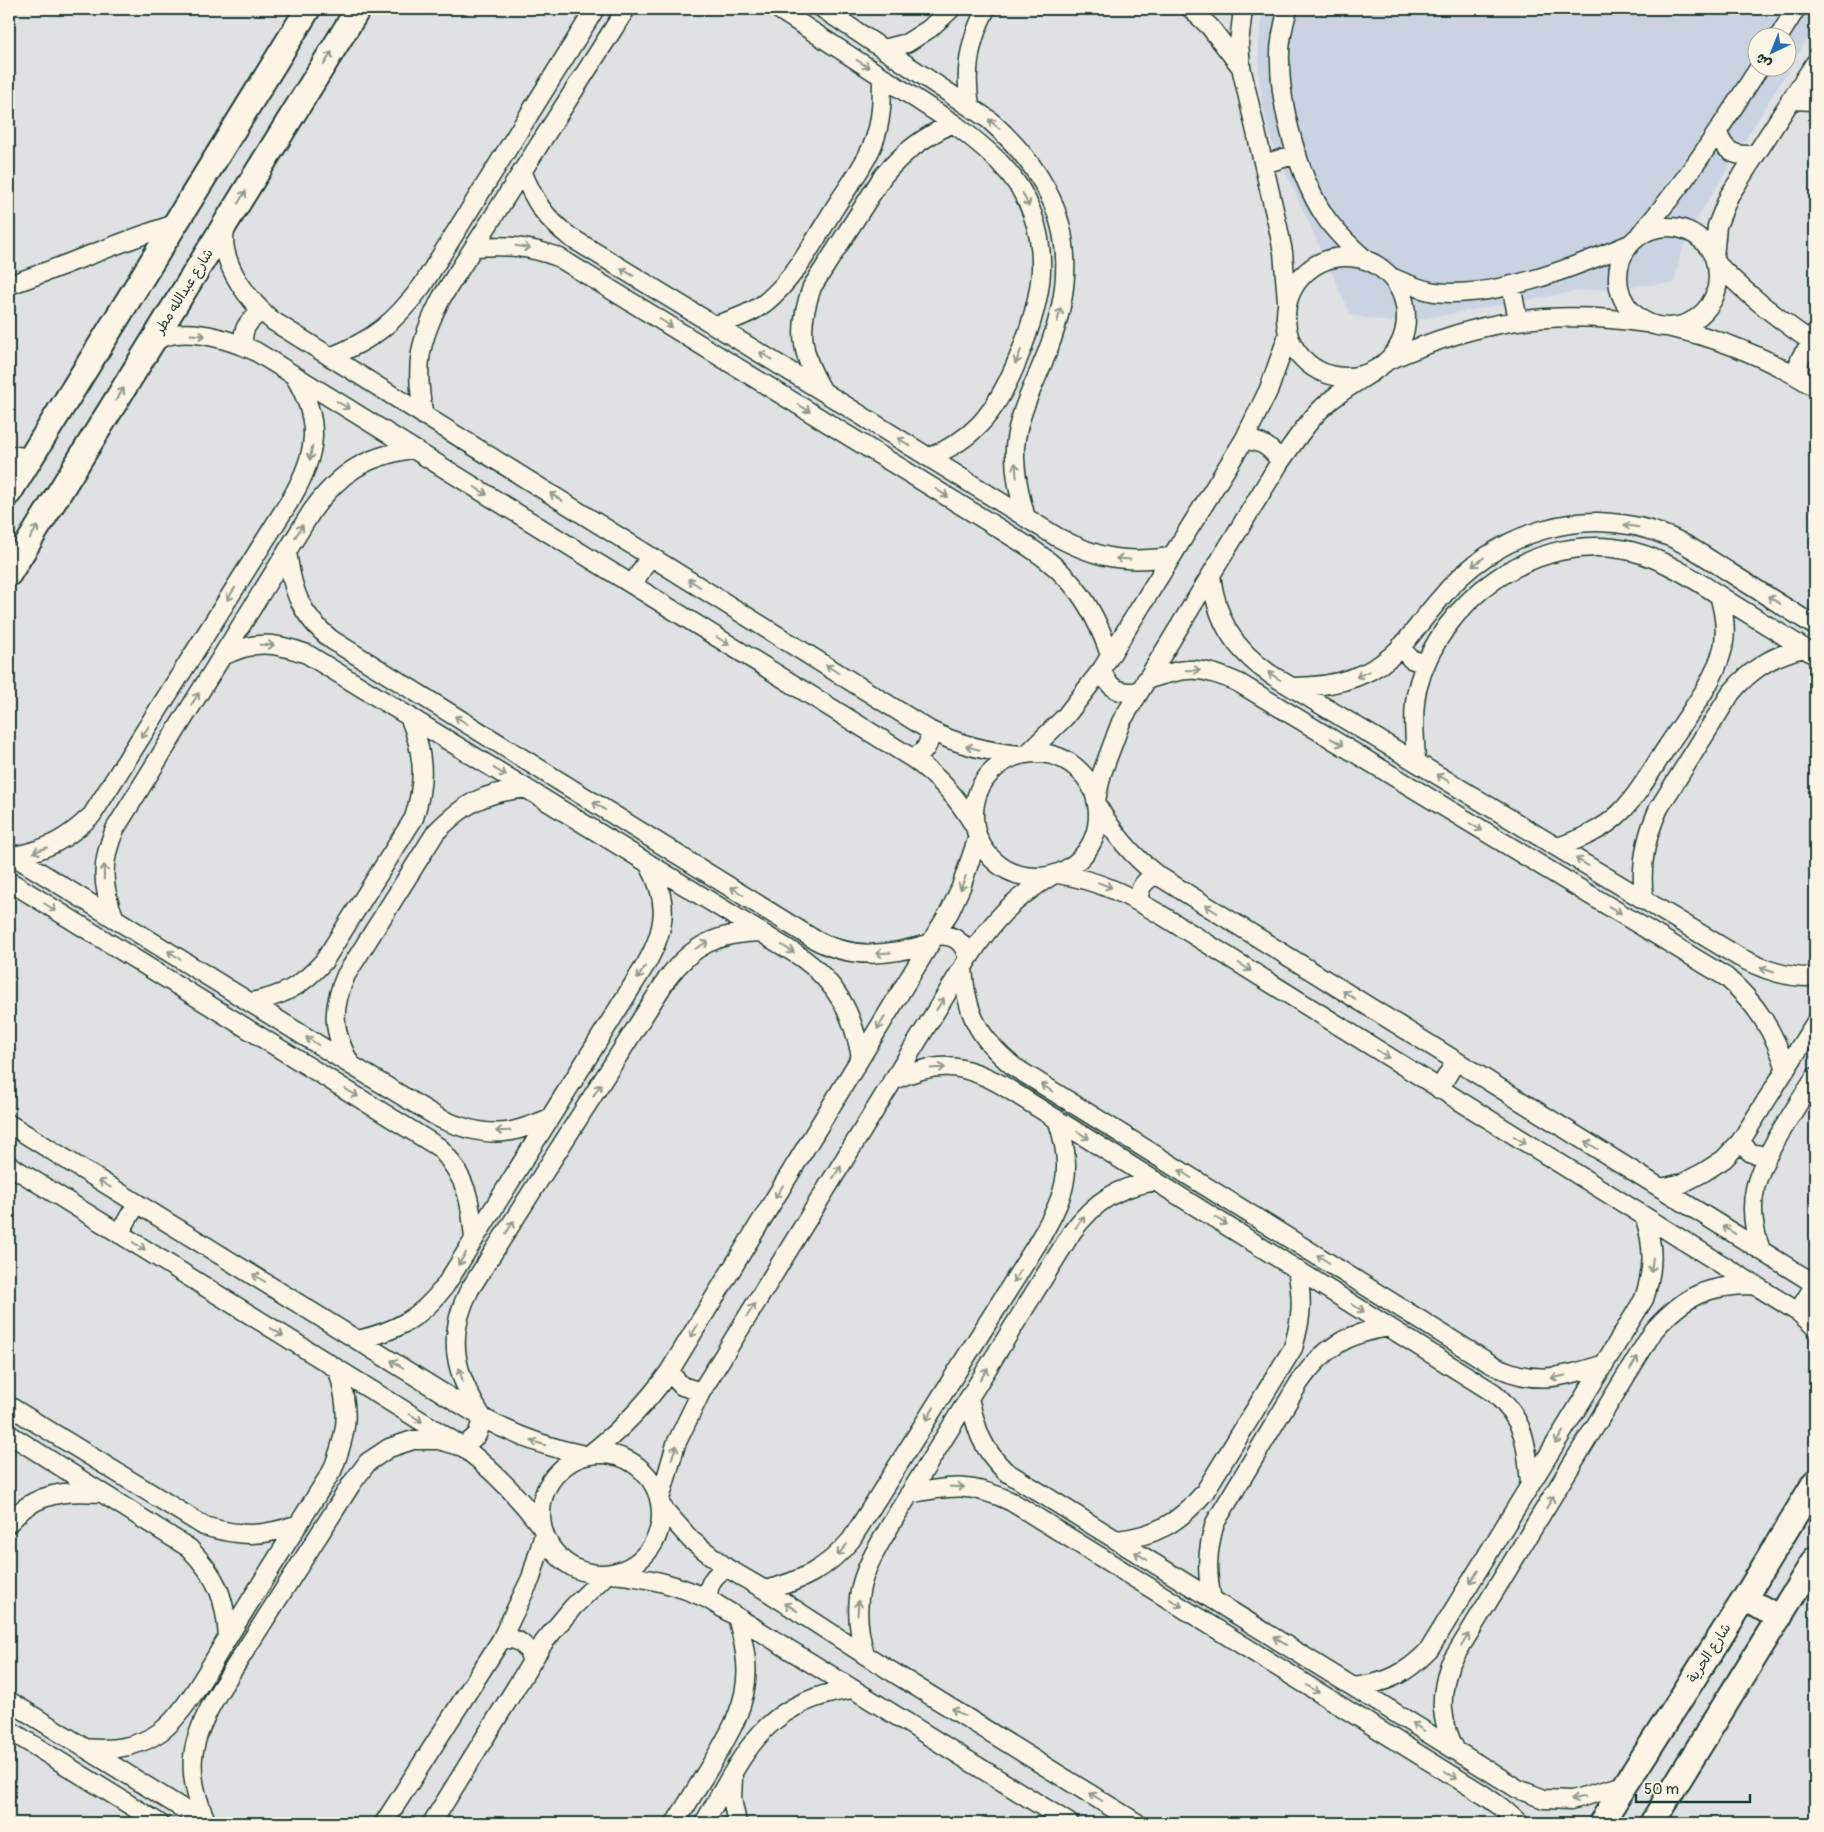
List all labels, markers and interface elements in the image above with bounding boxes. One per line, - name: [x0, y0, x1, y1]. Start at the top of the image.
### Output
- north arrow: [1746, 28, 1796, 78]
- text: ش: [1752, 50, 1775, 73]
- one-way arrow: [323, 52, 333, 66]
- one-way arrow: [856, 59, 870, 69]
- one-way arrow: [987, 118, 1000, 129]
- one-way arrow: [238, 190, 248, 204]
- one-way arrow: [1022, 192, 1031, 207]
- one-way arrow: [515, 243, 531, 253]
- street label: شارع عبدالله مطر: [151, 245, 218, 338]
- one-way arrow: [621, 267, 635, 277]
- one-way arrow: [1054, 308, 1064, 324]
- one-way arrow: [658, 319, 672, 329]
- one-way arrow: [190, 330, 206, 340]
- one-way arrow: [1013, 348, 1022, 364]
- one-way arrow: [760, 351, 774, 361]
- one-way arrow: [115, 388, 125, 402]
- one-way arrow: [335, 401, 349, 411]
- one-way arrow: [797, 403, 811, 414]
- one-way arrow: [898, 436, 912, 446]
- one-way arrow: [305, 445, 315, 461]
- one-way arrow: [1011, 463, 1021, 479]
- one-way arrow: [473, 486, 487, 496]
- one-way arrow: [935, 489, 949, 499]
- one-way arrow: [549, 492, 563, 502]
- one-way arrow: [1623, 520, 1639, 530]
- one-way arrow: [294, 524, 305, 538]
- one-way arrow: [30, 526, 40, 540]
- one-way arrow: [1115, 555, 1131, 564]
- one-way arrow: [1472, 556, 1485, 567]
- one-way arrow: [687, 578, 701, 588]
- one-way arrow: [226, 587, 237, 601]
- one-way arrow: [1767, 595, 1781, 606]
- one-way arrow: [716, 636, 730, 646]
- one-way arrow: [259, 640, 275, 650]
- one-way arrow: [825, 664, 839, 674]
- one-way arrow: [1184, 665, 1201, 675]
- one-way arrow: [1356, 670, 1371, 679]
- one-way arrow: [1267, 671, 1281, 681]
- one-way arrow: [190, 692, 201, 706]
- one-way arrow: [454, 715, 468, 725]
- one-way arrow: [140, 724, 150, 738]
- one-way arrow: [1329, 738, 1343, 748]
- one-way arrow: [965, 742, 981, 752]
- one-way arrow: [493, 767, 507, 777]
- one-way arrow: [1436, 772, 1450, 782]
- one-way arrow: [592, 800, 606, 810]
- one-way arrow: [1468, 822, 1482, 832]
- one-way arrow: [32, 845, 48, 855]
- one-way arrow: [1576, 856, 1590, 866]
- one-way arrow: [99, 864, 109, 880]
- one-way arrow: [957, 875, 967, 890]
- one-way arrow: [1097, 881, 1112, 891]
- one-way arrow: [730, 886, 744, 897]
- one-way arrow: [43, 902, 57, 912]
- one-way arrow: [1204, 904, 1218, 914]
- one-way arrow: [1607, 906, 1621, 916]
- one-way arrow: [695, 940, 709, 950]
- one-way arrow: [780, 944, 794, 954]
- one-way arrow: [875, 949, 891, 958]
- one-way arrow: [167, 950, 181, 960]
- one-way arrow: [1237, 963, 1251, 973]
- one-way arrow: [1760, 965, 1776, 974]
- one-way arrow: [635, 966, 646, 980]
- one-way arrow: [1342, 989, 1356, 999]
- one-way arrow: [936, 997, 946, 1011]
- one-way arrow: [876, 1016, 886, 1030]
- one-way arrow: [305, 1036, 319, 1046]
- one-way arrow: [1375, 1049, 1389, 1059]
- one-way arrow: [930, 1063, 946, 1072]
- one-way arrow: [1041, 1082, 1055, 1092]
- one-way arrow: [592, 1083, 602, 1097]
- one-way arrow: [345, 1088, 359, 1098]
- one-way arrow: [495, 1127, 511, 1136]
- one-way arrow: [1075, 1130, 1089, 1140]
- one-way arrow: [1513, 1135, 1527, 1145]
- one-way arrow: [1584, 1139, 1598, 1150]
- one-way arrow: [832, 1165, 842, 1179]
- one-way arrow: [1179, 1168, 1193, 1178]
- one-way arrow: [99, 1178, 113, 1188]
- one-way arrow: [773, 1185, 784, 1199]
- one-way arrow: [1074, 1216, 1085, 1229]
- one-way arrow: [1213, 1217, 1227, 1227]
- one-way arrow: [505, 1220, 515, 1234]
- one-way arrow: [1723, 1225, 1737, 1235]
- one-way arrow: [132, 1242, 146, 1252]
- one-way arrow: [457, 1252, 467, 1266]
- one-way arrow: [1317, 1254, 1331, 1264]
- one-way arrow: [1647, 1257, 1657, 1273]
- one-way arrow: [1011, 1268, 1021, 1282]
- one-way arrow: [252, 1273, 266, 1283]
- one-way arrow: [1351, 1303, 1365, 1313]
- one-way arrow: [747, 1304, 757, 1318]
- one-way arrow: [689, 1323, 699, 1337]
- one-way arrow: [270, 1328, 284, 1338]
- one-way arrow: [1629, 1356, 1640, 1370]
- one-way arrow: [390, 1359, 404, 1369]
- one-way arrow: [455, 1367, 465, 1383]
- one-way arrow: [979, 1368, 989, 1382]
- one-way arrow: [1550, 1373, 1566, 1382]
- one-way arrow: [925, 1406, 935, 1420]
- one-way arrow: [408, 1413, 422, 1423]
- one-way arrow: [1554, 1431, 1564, 1445]
- one-way arrow: [530, 1438, 546, 1448]
- one-way arrow: [669, 1445, 679, 1461]
- one-way arrow: [948, 1482, 965, 1492]
- one-way arrow: [1545, 1495, 1555, 1509]
- one-way arrow: [836, 1543, 848, 1556]
- one-way arrow: [1135, 1550, 1149, 1560]
- one-way arrow: [1469, 1569, 1479, 1583]
- one-way arrow: [1168, 1599, 1182, 1609]
- one-way arrow: [853, 1600, 862, 1616]
- one-way arrow: [784, 1602, 798, 1612]
- street label: شارع الحرية: [1683, 1620, 1735, 1686]
- one-way arrow: [1460, 1634, 1470, 1648]
- one-way arrow: [1273, 1636, 1287, 1646]
- one-way arrow: [1306, 1684, 1320, 1694]
- one-way arrow: [951, 1707, 965, 1717]
- one-way arrow: [1411, 1721, 1425, 1731]
- one-way arrow: [1444, 1770, 1458, 1780]
- scale bar: [1636, 1772, 1750, 1804]
- text: 50 m: [1644, 1780, 1679, 1799]
- one-way arrow: [1089, 1792, 1103, 1803]
- one-way arrow: [1570, 1793, 1586, 1803]

